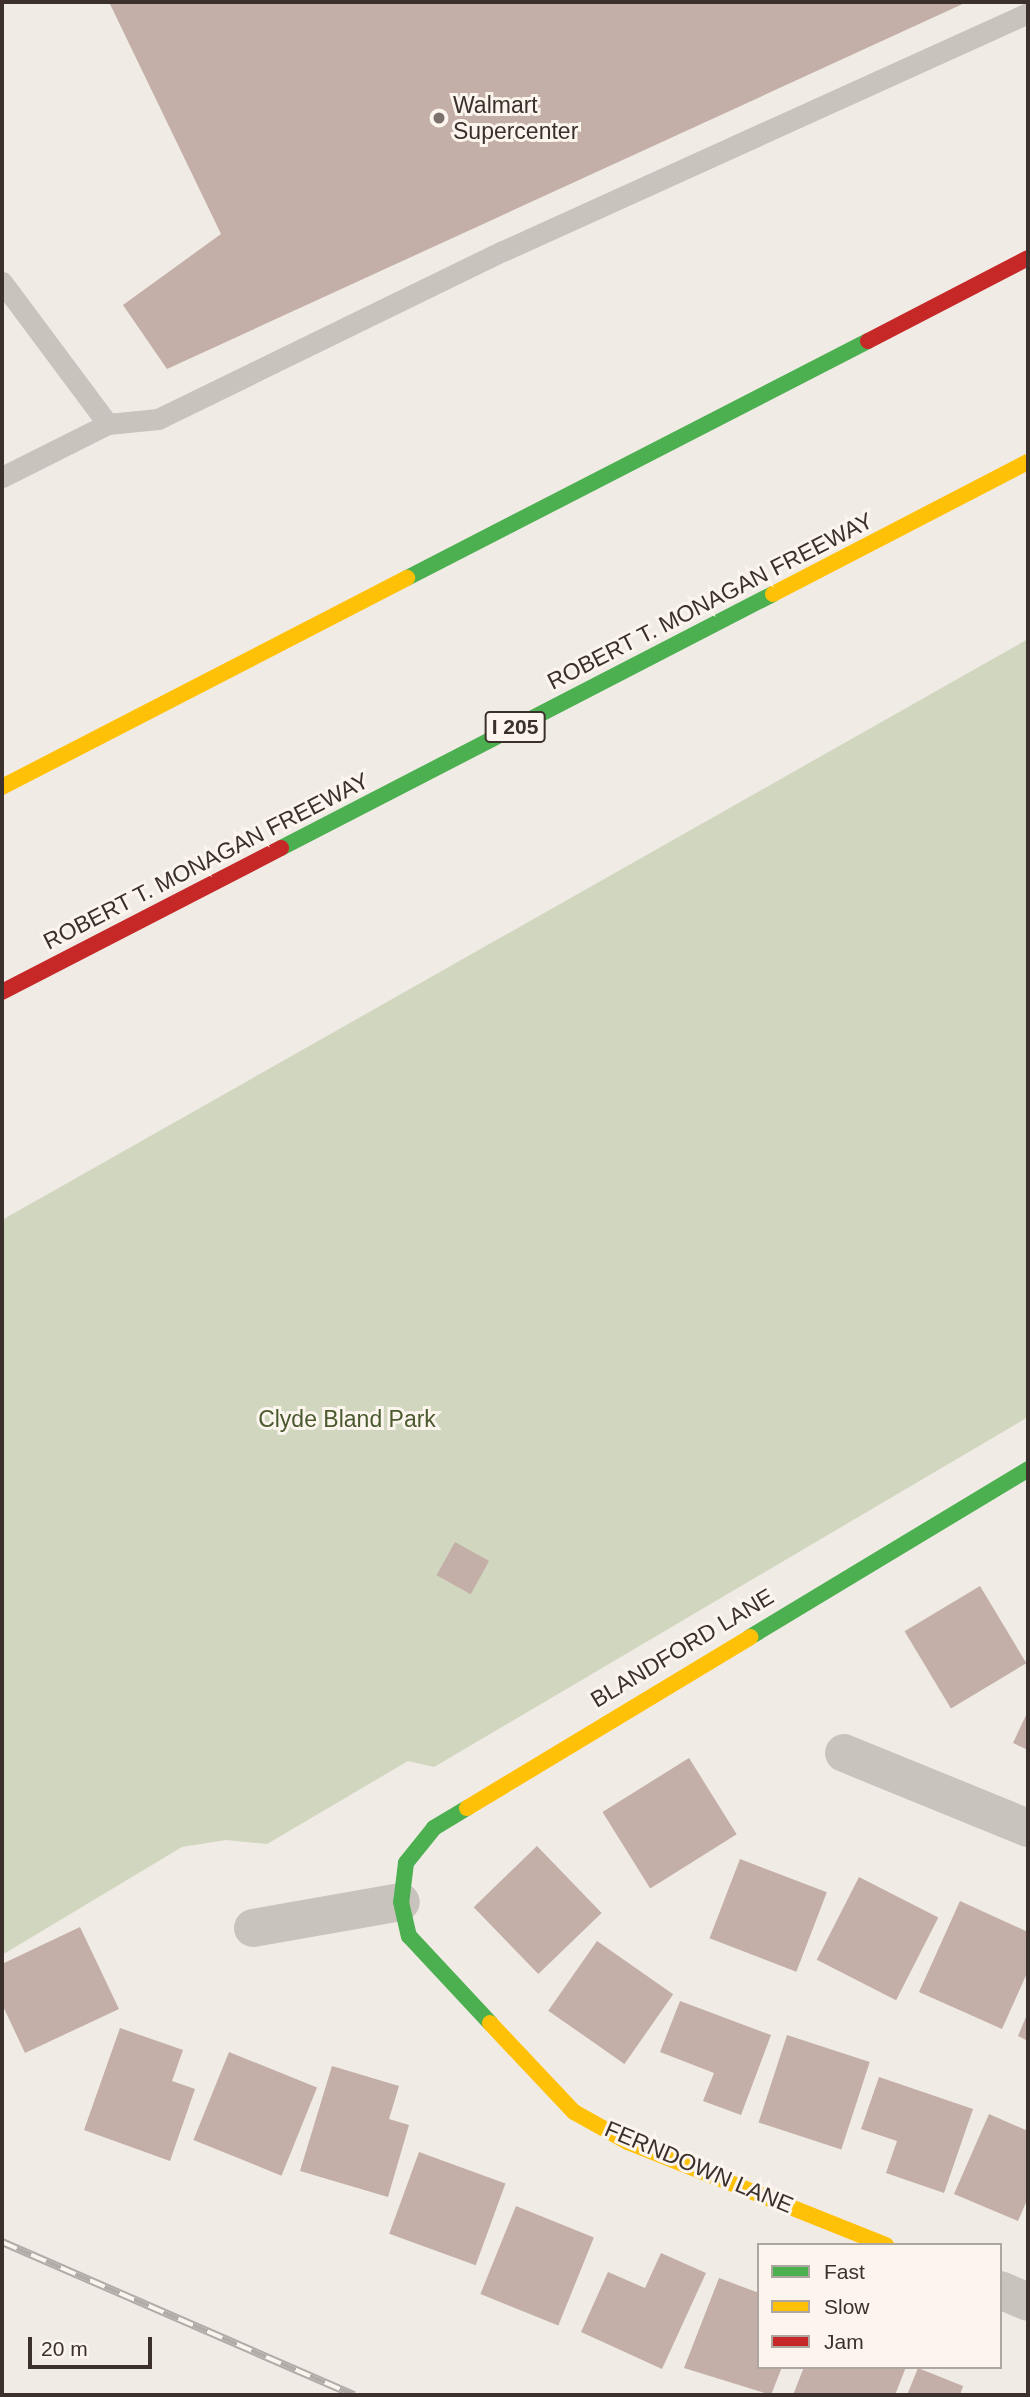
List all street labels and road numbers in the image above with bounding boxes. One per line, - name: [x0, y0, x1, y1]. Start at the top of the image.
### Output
- street label: ROBERT T. MONAGAN FREEWAY: [542, 506, 878, 696]
- road number: I 205: [484, 710, 546, 744]
- street label: ROBERT T. MONAGAN FREEWAY: [38, 766, 374, 956]
- street label: BLANDFORD LANE: [586, 1583, 778, 1713]
- street label: FERNDOWN LANE: [601, 2115, 797, 2219]

